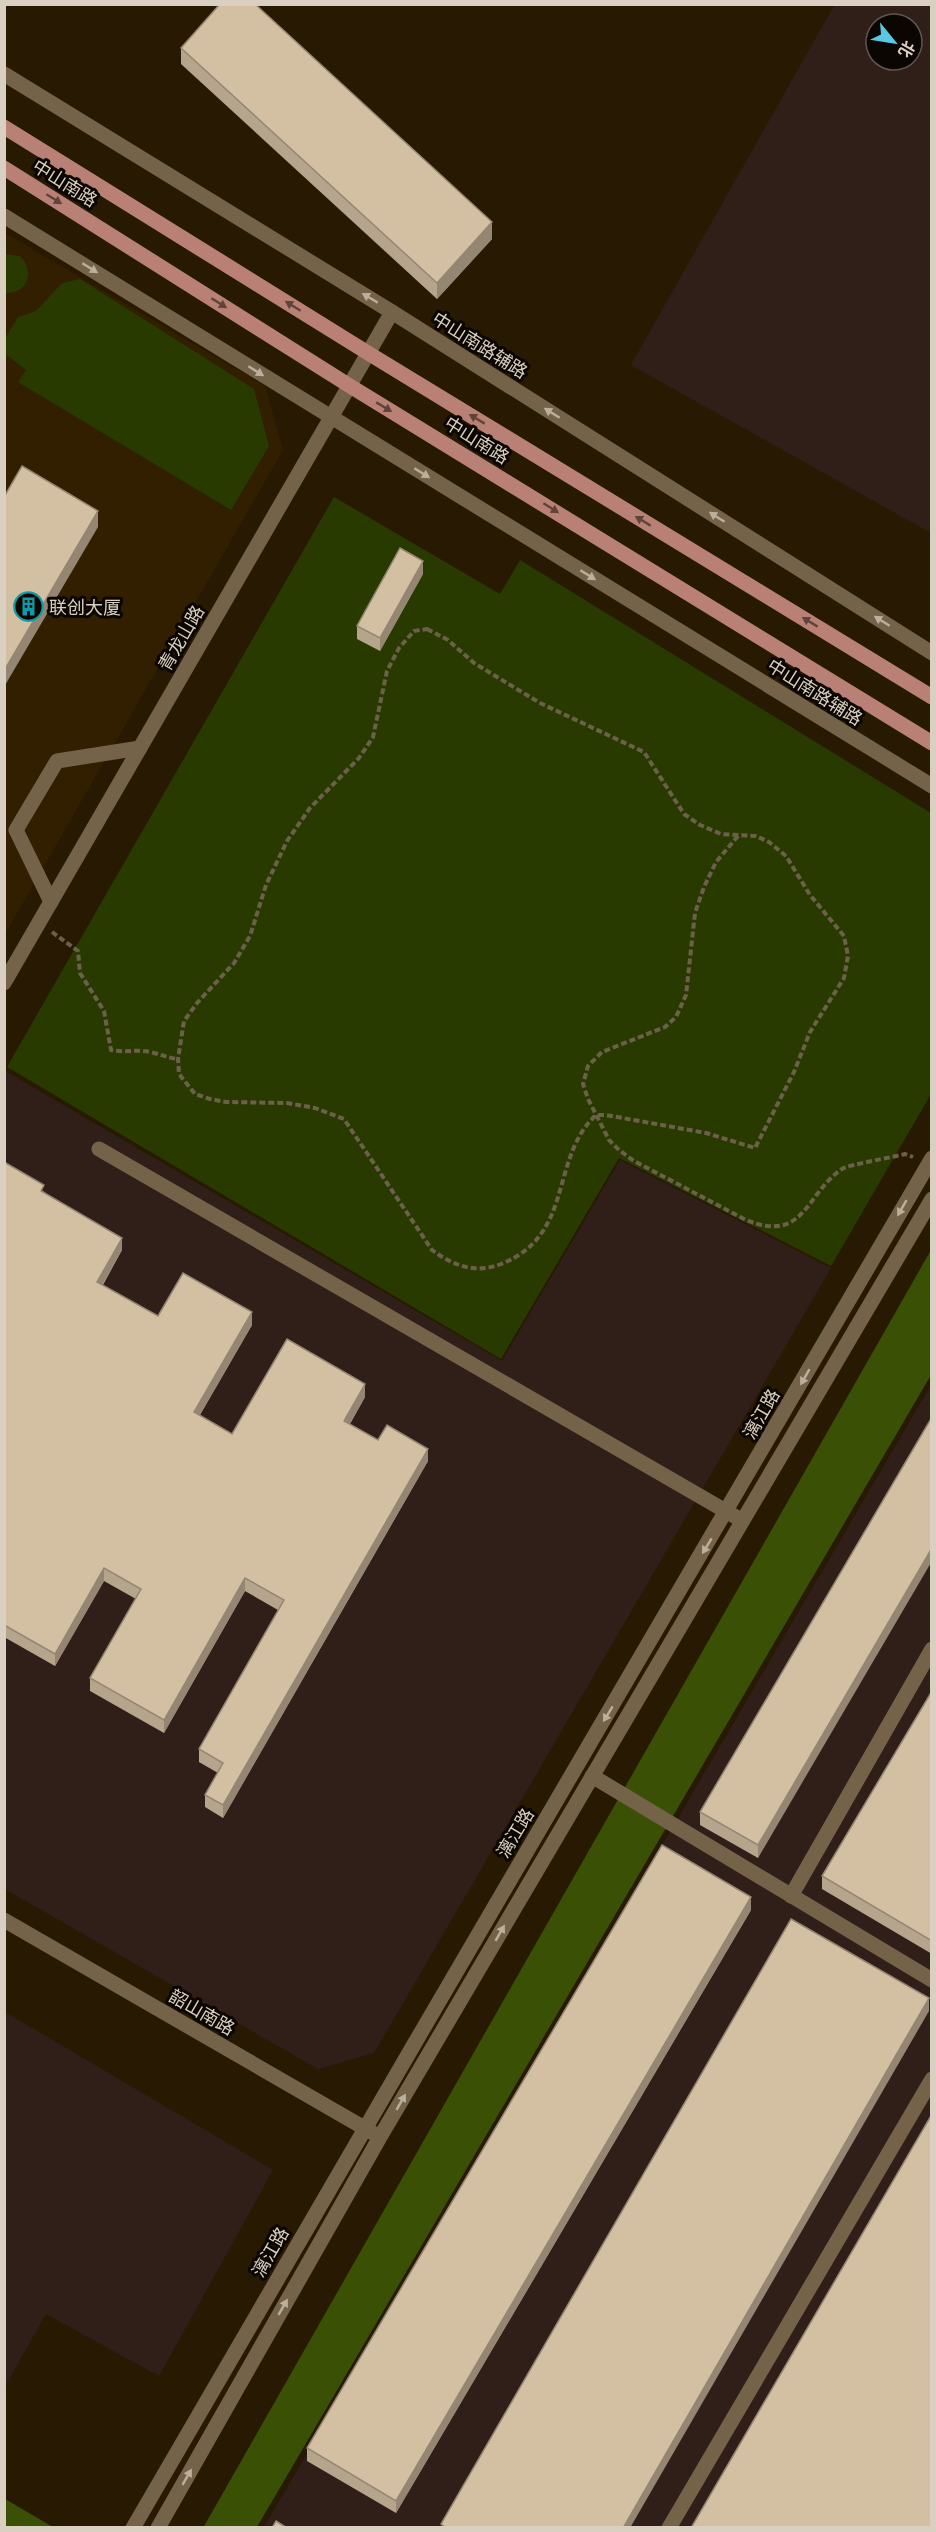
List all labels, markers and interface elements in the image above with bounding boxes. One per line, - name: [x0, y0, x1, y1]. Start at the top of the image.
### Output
- north arrow: [864, 12, 924, 72]
- text: 北: [894, 38, 919, 61]
- street label: 中山南路: [29, 155, 101, 211]
- one-way arrow: [46, 194, 62, 205]
- one-way arrow: [82, 263, 98, 274]
- one-way arrow: [362, 293, 378, 304]
- one-way arrow: [211, 298, 227, 309]
- one-way arrow: [285, 301, 301, 312]
- street label: 中山南路辅路: [429, 307, 531, 383]
- one-way arrow: [248, 365, 264, 376]
- one-way arrow: [376, 401, 392, 412]
- one-way arrow: [544, 408, 561, 419]
- street label: 中山南路: [441, 412, 513, 468]
- one-way arrow: [469, 414, 485, 425]
- one-way arrow: [414, 468, 430, 479]
- one-way arrow: [543, 503, 559, 514]
- one-way arrow: [709, 512, 725, 523]
- one-way arrow: [635, 515, 651, 526]
- one-way arrow: [580, 570, 596, 581]
- building icon: 联创大厦: [12, 591, 44, 623]
- place label: 联创大厦: [49, 597, 121, 618]
- street label: 青龙山路: [154, 602, 208, 674]
- one-way arrow: [874, 616, 890, 627]
- one-way arrow: [802, 617, 818, 628]
- street label: 中山南路辅路: [764, 654, 866, 730]
- one-way arrow: [897, 1200, 908, 1216]
- one-way arrow: [800, 1369, 810, 1386]
- street label: 漓江路: [738, 1385, 784, 1443]
- one-way arrow: [702, 1538, 713, 1554]
- one-way arrow: [603, 1706, 613, 1723]
- street label: 漓江路: [492, 1804, 538, 1862]
- one-way arrow: [494, 1925, 505, 1941]
- street label: 韶山南路: [166, 1985, 238, 2039]
- one-way arrow: [396, 2094, 407, 2110]
- street label: 漓江路: [247, 2223, 293, 2281]
- one-way arrow: [278, 2299, 289, 2315]
- one-way arrow: [182, 2468, 192, 2485]

